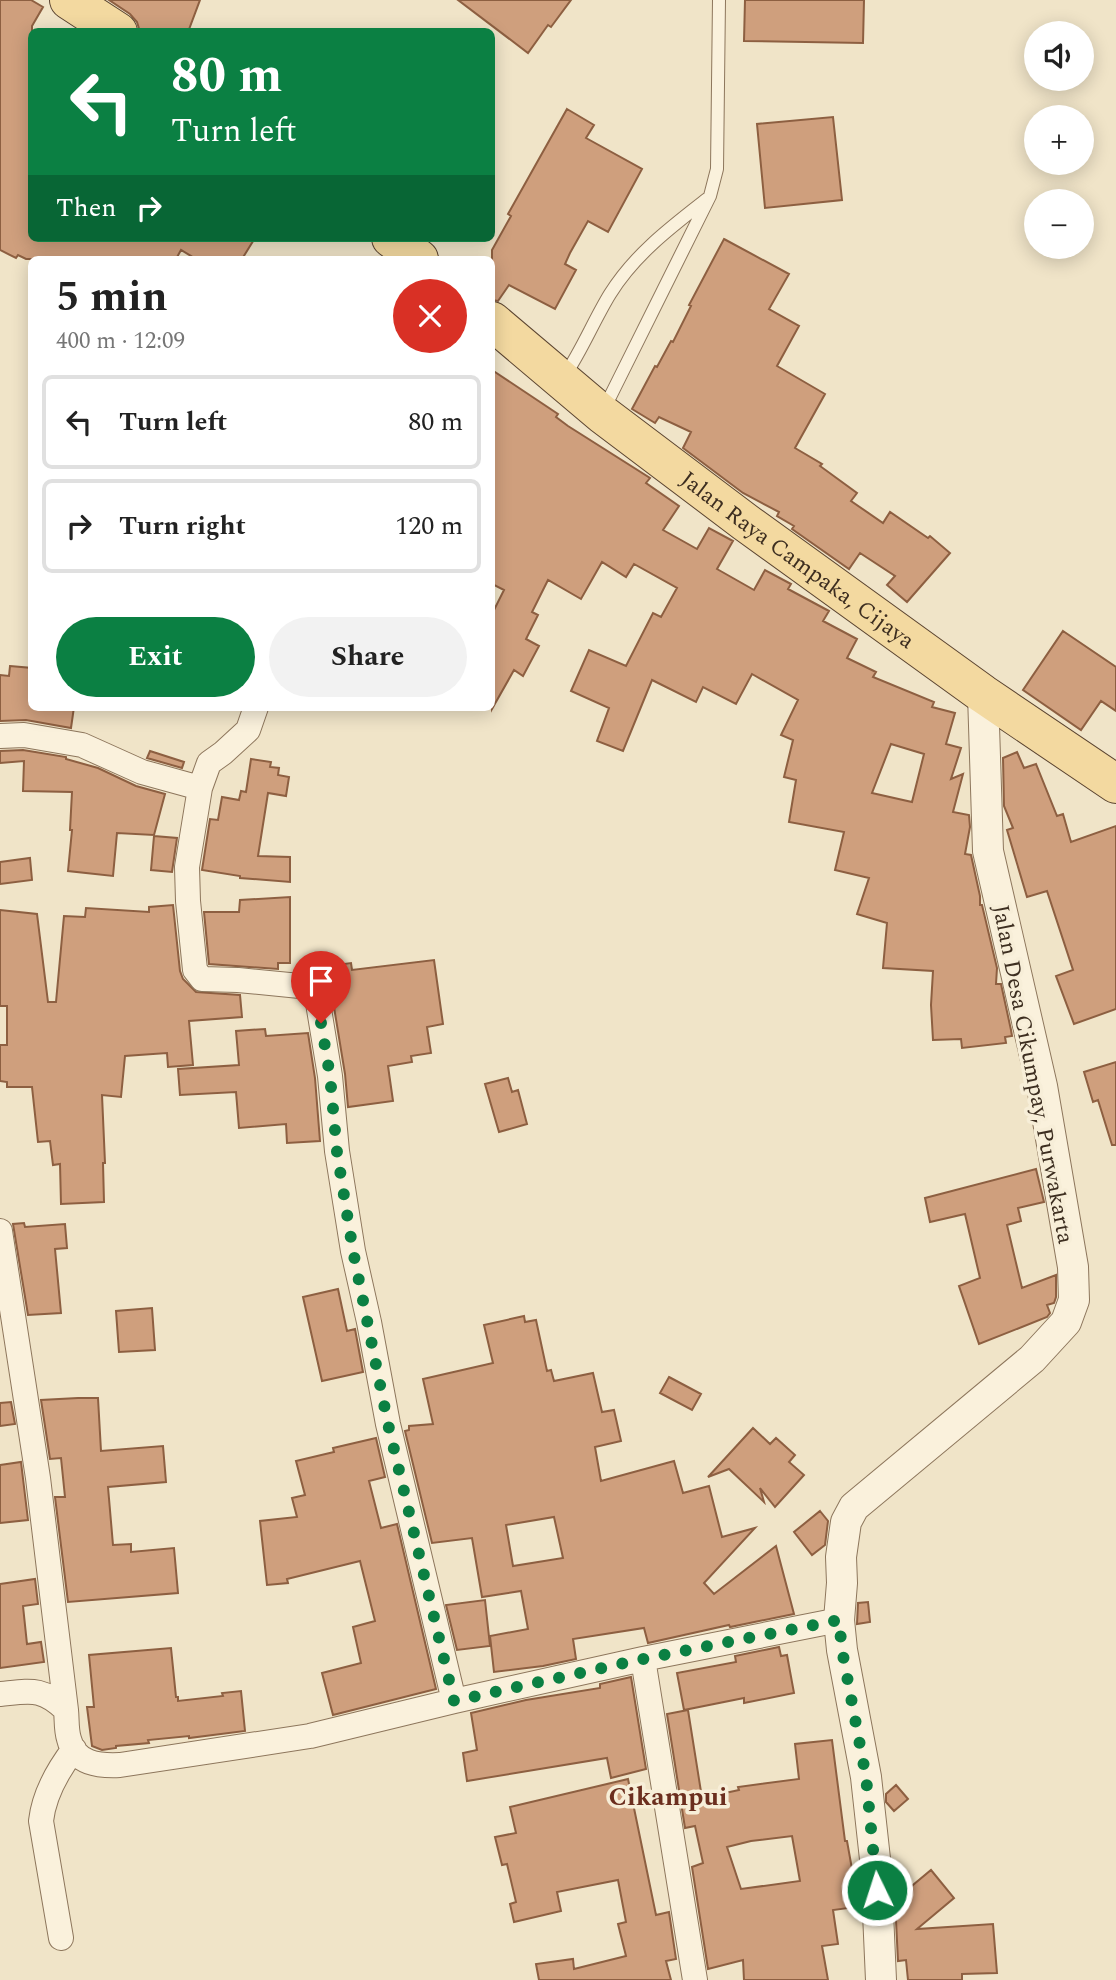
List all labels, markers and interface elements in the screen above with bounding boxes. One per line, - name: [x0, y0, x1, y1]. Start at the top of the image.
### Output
- map controls: [1024, 21, 1094, 259]
- button: sound: [1024, 21, 1094, 91]
- text: 80 m: [171, 39, 282, 114]
- icon: left: [56, 56, 147, 147]
- button: +: [1024, 105, 1094, 175]
- text: Turn left: [171, 107, 297, 156]
- text: Then: [56, 188, 116, 228]
- icon: right: [130, 189, 168, 227]
- button: −: [1024, 189, 1094, 259]
- text: 5 min: [56, 266, 168, 329]
- button: close: [393, 279, 467, 353]
- text: 400 m · 12:09: [56, 324, 185, 359]
- text: Turn left: [119, 402, 227, 442]
- text: 80 m: [408, 402, 463, 442]
- icon: left: [60, 403, 98, 441]
- street label: Jalan Raya Campaka, Cijaya: [672, 463, 922, 658]
- text: Turn right: [119, 506, 246, 546]
- text: 120 m: [395, 506, 463, 546]
- icon: right: [60, 507, 98, 545]
- button: Exit: [56, 617, 255, 697]
- button: Share: [269, 617, 467, 697]
- street label: Jalan Desa Cikumpay, Purwakarta: [982, 902, 1083, 1247]
- pin: [291, 951, 351, 1023]
- icon: arrive: [302, 962, 340, 1000]
- district label: Cikampui: [609, 1777, 727, 1817]
- position arrow: [840, 1853, 914, 1927]

